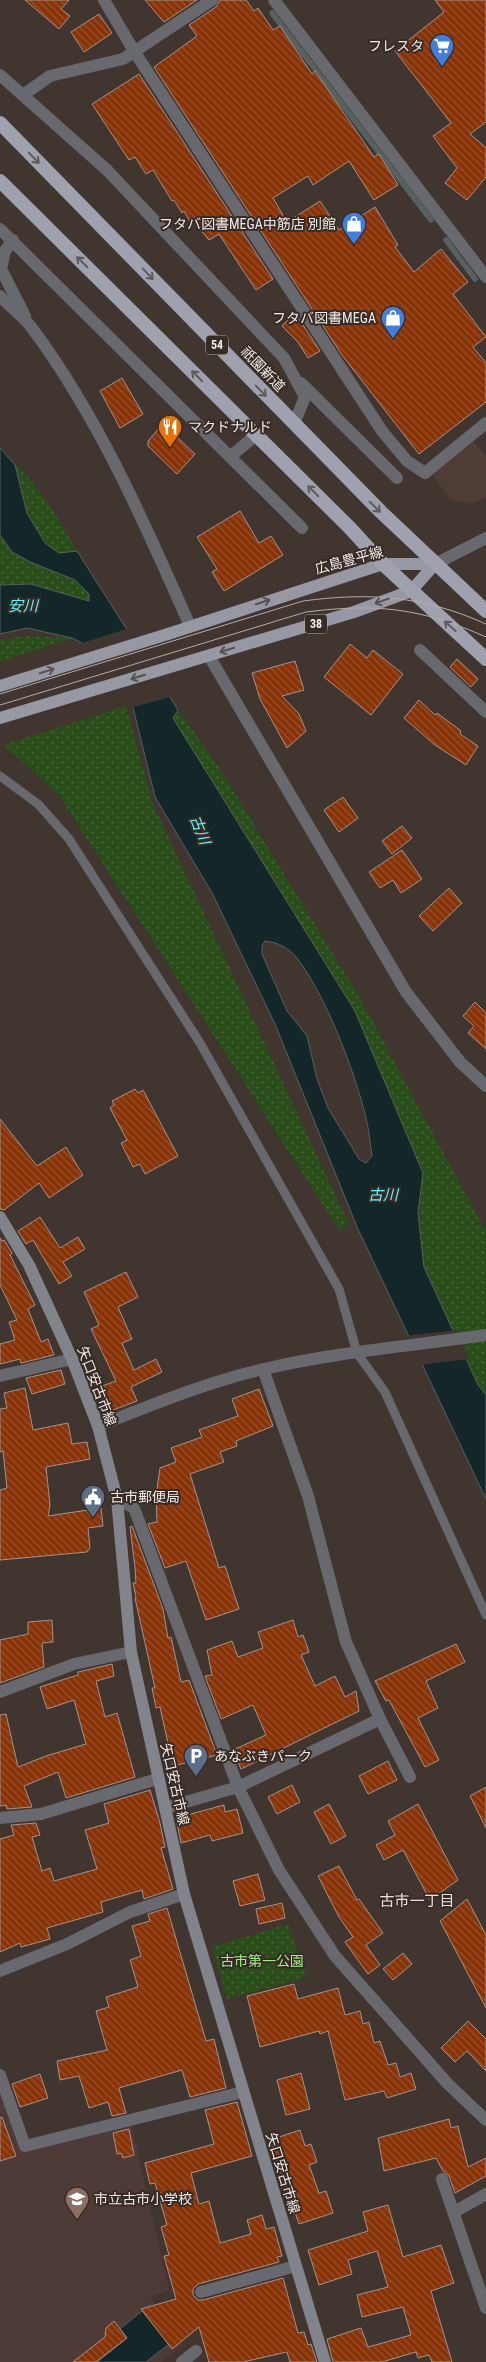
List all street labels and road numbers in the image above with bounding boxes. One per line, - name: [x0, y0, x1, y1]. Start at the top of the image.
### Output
- road number: 54: [206, 336, 228, 354]
- street label: 祇園新道: [238, 343, 288, 395]
- street label: 広島豊平線: [313, 543, 385, 577]
- road number: 38: [305, 614, 327, 634]
- street label: 矢口安古市線: [74, 1344, 120, 1428]
- street label: 矢口安古市線: [158, 1741, 192, 1827]
- street label: 矢口安古市線: [263, 2130, 303, 2216]

